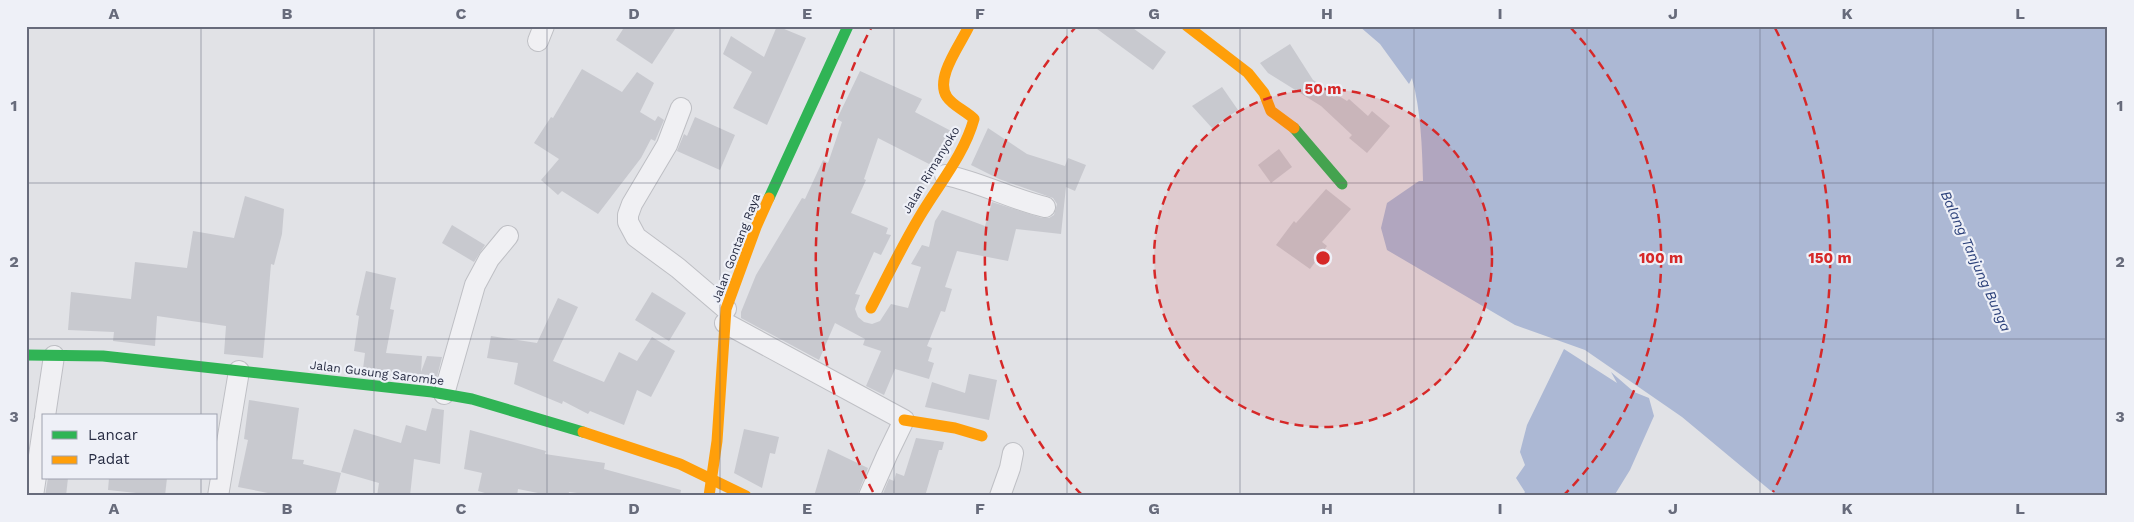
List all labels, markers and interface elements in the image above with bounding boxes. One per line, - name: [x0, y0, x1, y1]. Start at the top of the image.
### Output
- text: A: [109, 4, 120, 23]
- text: B: [282, 4, 293, 23]
- text: C: [456, 4, 467, 23]
- text: D: [628, 4, 640, 23]
- text: E: [802, 4, 812, 23]
- text: F: [975, 4, 985, 23]
- text: G: [1148, 4, 1160, 23]
- text: H: [1321, 4, 1333, 23]
- text: I: [1497, 4, 1503, 23]
- text: J: [1668, 4, 1678, 23]
- text: K: [1841, 4, 1853, 23]
- text: L: [2015, 4, 2025, 23]
- text: 50 m: [1305, 80, 1341, 98]
- text: 1: [11, 96, 17, 115]
- text: 1: [2117, 96, 2123, 115]
- street label: Jalan Rimanyoko: [899, 124, 963, 216]
- water label: Balang Tanjung Bunga: [1938, 188, 2014, 334]
- street label: Jalan Gontang Raya: [709, 191, 763, 304]
- centre of rings: [1314, 249, 1332, 267]
- text: 100 m: [1639, 249, 1683, 267]
- text: 150 m: [1808, 249, 1852, 267]
- text: 2: [9, 252, 19, 271]
- text: 2: [2115, 252, 2125, 271]
- street label: Jalan Gusung Sarombe: [309, 358, 445, 388]
- text: 3: [9, 407, 19, 426]
- text: 3: [2115, 407, 2125, 426]
- legend: [42, 414, 218, 480]
- text: Lancar: [88, 426, 138, 444]
- text: Padat: [88, 450, 130, 468]
- text: A: [109, 499, 120, 518]
- text: B: [282, 499, 293, 518]
- text: C: [456, 499, 467, 518]
- text: D: [628, 499, 640, 518]
- text: E: [802, 499, 812, 518]
- text: F: [975, 499, 985, 518]
- text: G: [1148, 499, 1160, 518]
- text: H: [1321, 499, 1333, 518]
- text: I: [1497, 499, 1503, 518]
- text: J: [1668, 499, 1678, 518]
- text: K: [1841, 499, 1853, 518]
- text: L: [2015, 499, 2025, 518]

